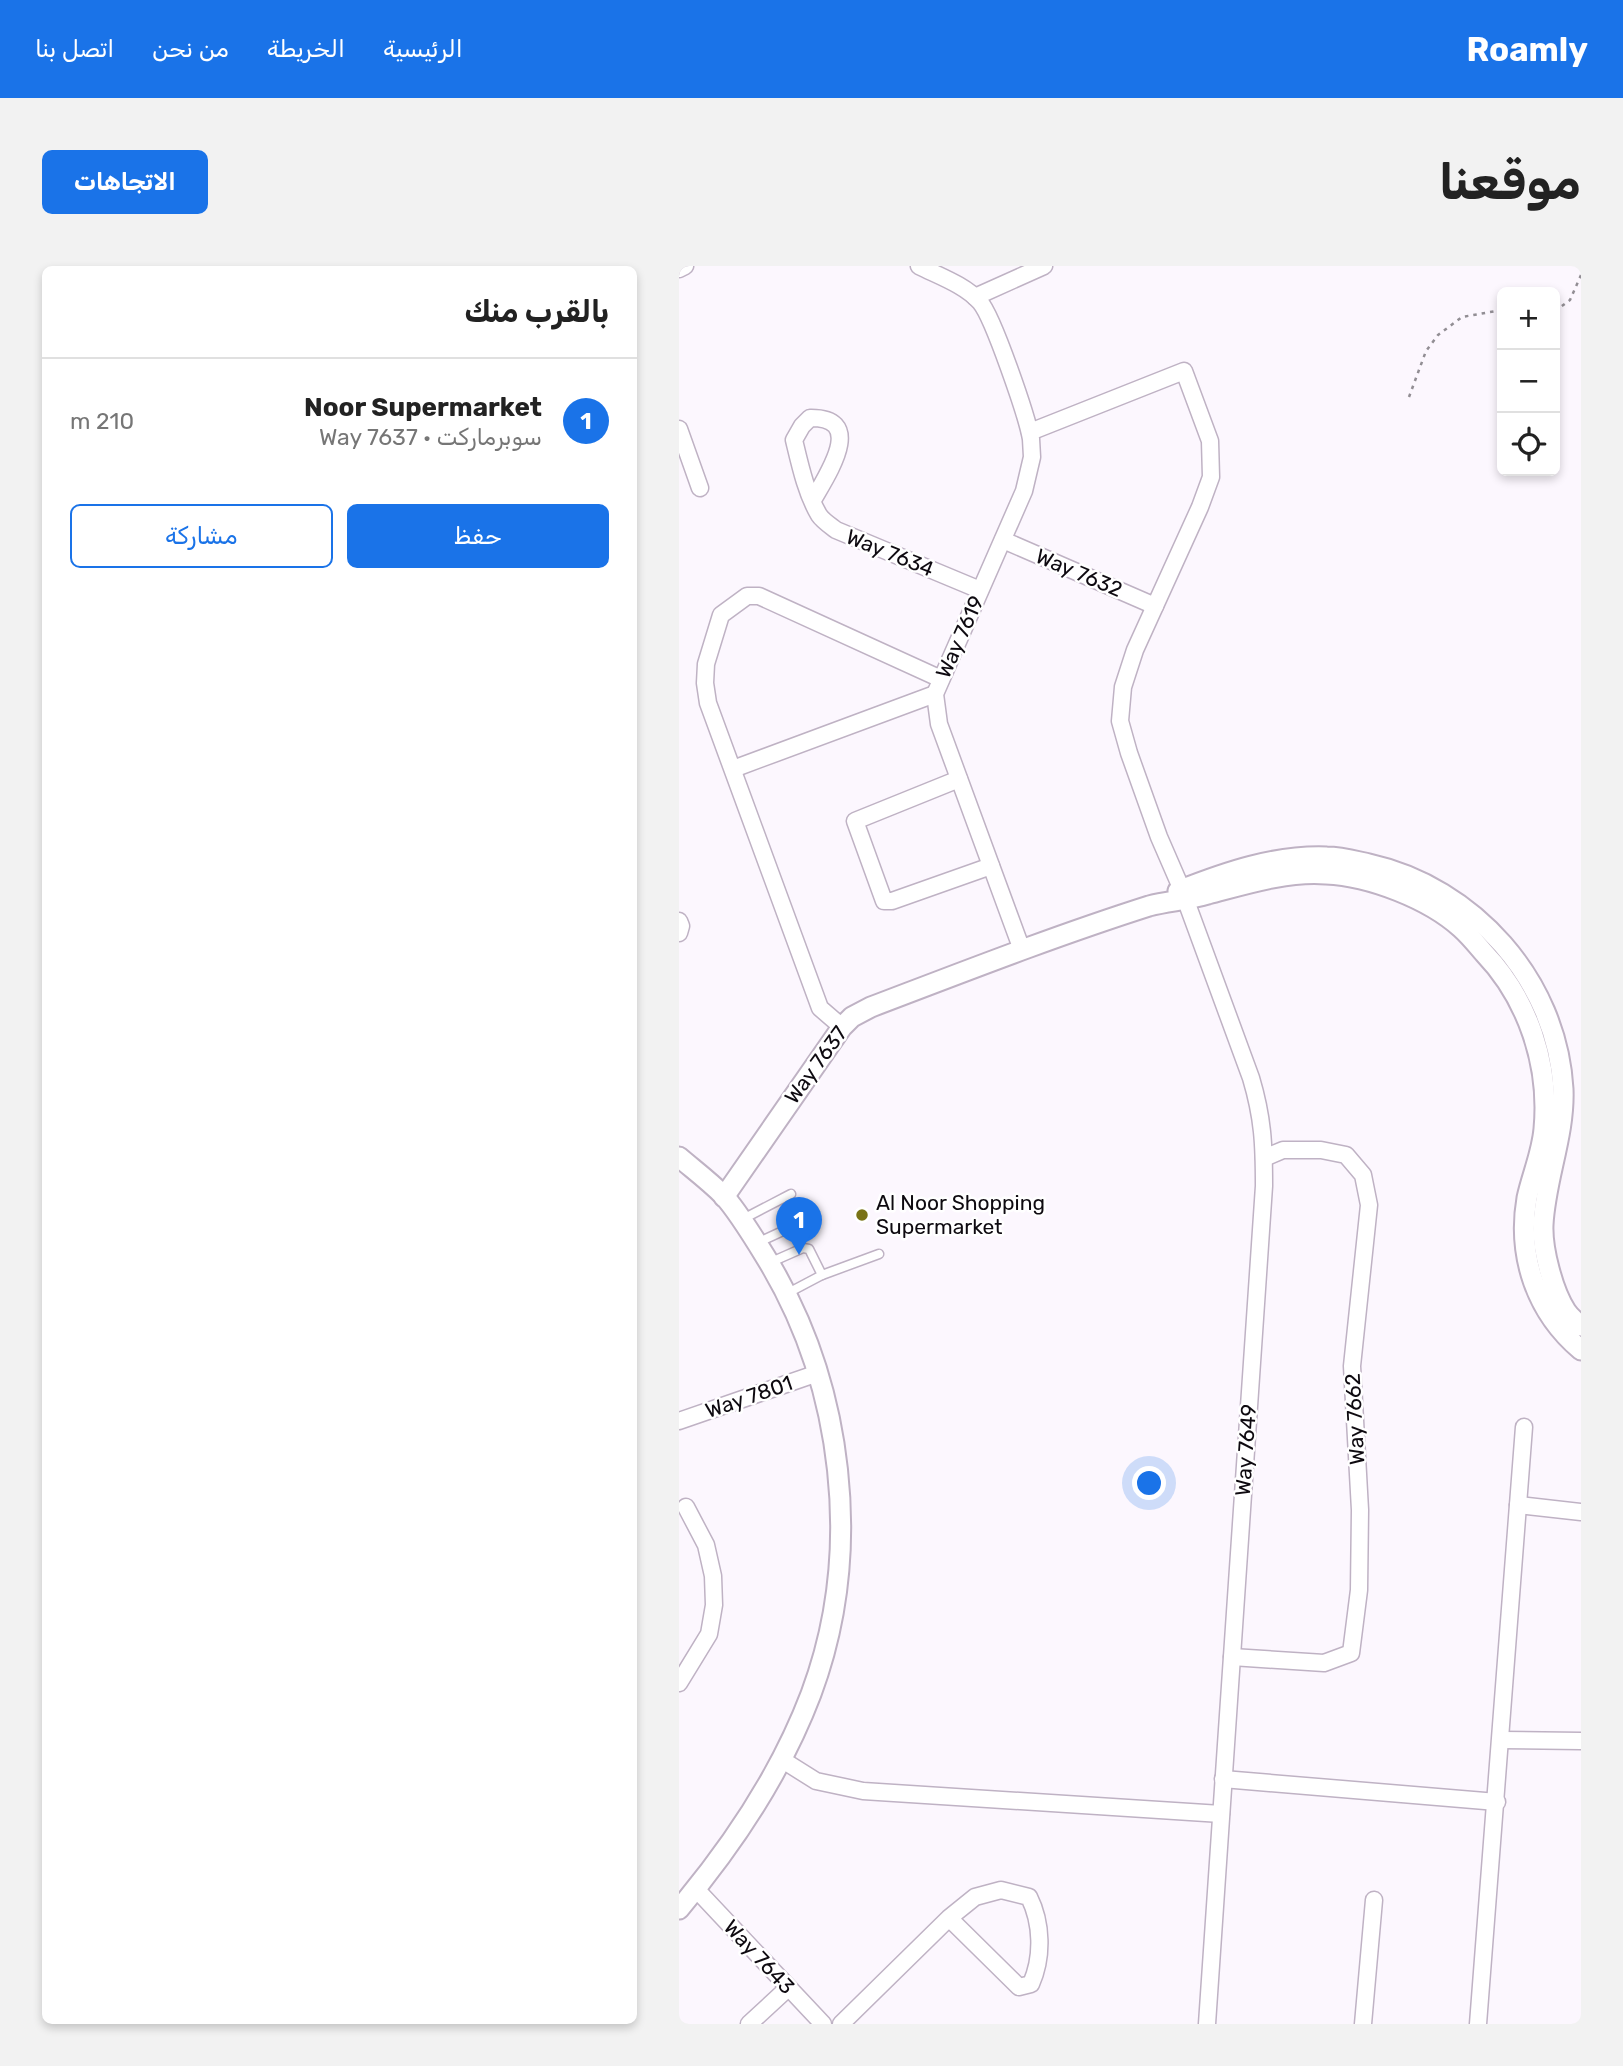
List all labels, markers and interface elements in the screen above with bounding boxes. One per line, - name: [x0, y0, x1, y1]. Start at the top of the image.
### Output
- text: Roamly: [1466, 30, 1588, 69]
- text: اتصل بنا: [35, 35, 114, 63]
- text: من نحن: [152, 35, 229, 63]
- text: الخريطة: [267, 35, 345, 63]
- text: الرئيسية: [383, 35, 463, 63]
- button: الاتجاهات: [42, 150, 208, 214]
- text: موقعنا: [1439, 153, 1581, 211]
- map controls: [1497, 287, 1560, 476]
- button: +: [1497, 287, 1560, 350]
- text: بالقرب منك: [464, 294, 609, 330]
- button: −: [1497, 350, 1560, 413]
- text: Noor Supermarket: [304, 392, 542, 423]
- text: 210 m: [70, 407, 134, 435]
- text: 1: [580, 407, 592, 435]
- button: locate: [1497, 413, 1560, 476]
- text: سوبرماركت · Way 7637: [319, 423, 542, 451]
- button: مشاركة: [70, 504, 333, 568]
- button: حفظ: [347, 504, 609, 568]
- street label: Way 7634: [843, 524, 938, 581]
- street label: Way 7632: [1032, 543, 1126, 602]
- street label: Way 7619: [930, 592, 989, 682]
- street label: Way 7637: [779, 1021, 852, 1108]
- place label: Al Noor Shopping Supermarket: [876, 1190, 1045, 1239]
- pin: 1: [776, 1197, 822, 1255]
- marker: Al Noor Shopping Supermarket: [854, 1207, 870, 1223]
- street label: Way 7801: [702, 1370, 796, 1423]
- street label: Way 7662: [1340, 1373, 1369, 1465]
- street label: Way 7649: [1230, 1403, 1261, 1497]
- your location: [1132, 1466, 1166, 1500]
- street label: Way 7643: [719, 1914, 800, 1999]

